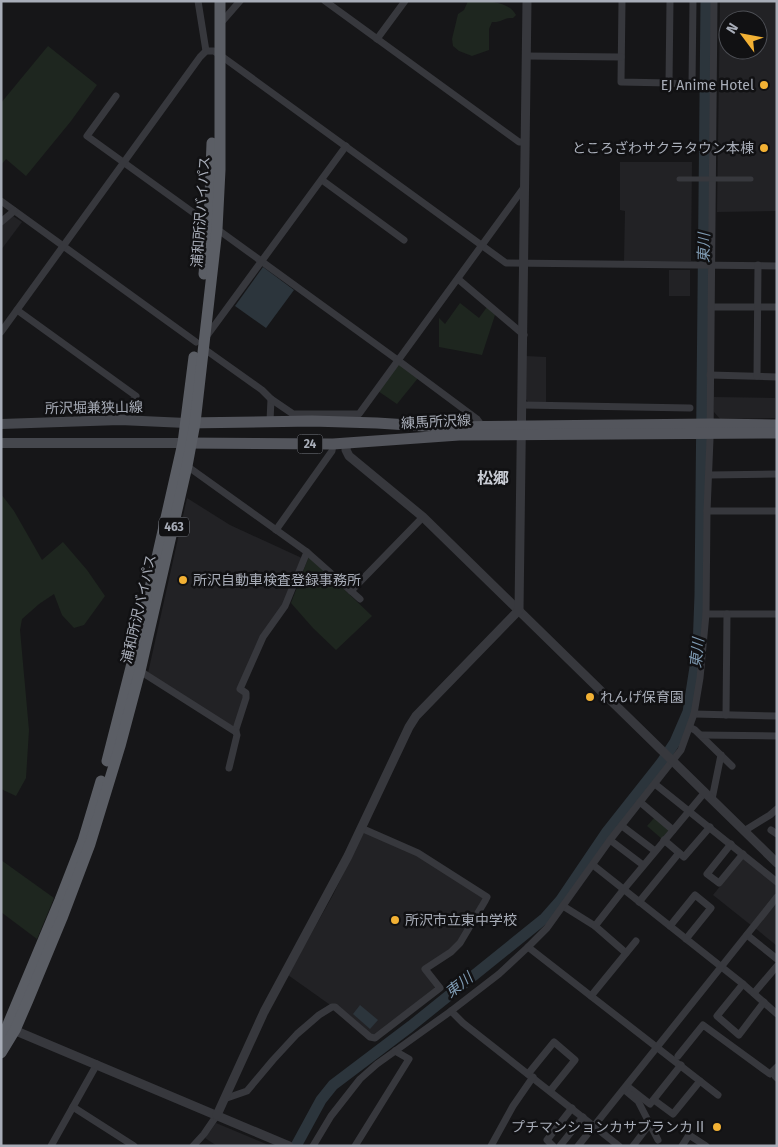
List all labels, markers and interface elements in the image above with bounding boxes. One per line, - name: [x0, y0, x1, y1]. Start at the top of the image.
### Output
- north arrow: [718, 10, 768, 60]
- text: N: [723, 20, 742, 37]
- place label: EJ Anime Hotel: [661, 77, 754, 94]
- marker: EJ Anime Hotel: [758, 79, 770, 91]
- place label: ところざわサクラタウン本棟: [572, 140, 754, 157]
- marker: ところざわサクラタウン本棟: [758, 142, 770, 154]
- street label: 浦和所沢バイパス: [189, 156, 213, 268]
- water label: 東川: [695, 231, 713, 263]
- street label: 所沢堀兼狭山線: [45, 399, 143, 417]
- street label: 練馬所沢線: [401, 412, 471, 432]
- road number: 24: [298, 434, 322, 454]
- district label: 松郷: [477, 469, 509, 488]
- road number: 463: [159, 518, 189, 536]
- street label: 浦和所沢バイパス: [118, 553, 160, 665]
- place label: 所沢自動車検査登録事務所: [193, 572, 361, 589]
- marker: 所沢自動車検査登録事務所: [177, 574, 189, 586]
- water label: 東川: [686, 635, 708, 669]
- place label: れんげ保育園: [600, 689, 684, 706]
- marker: れんげ保育園: [584, 691, 596, 703]
- place label: 所沢市立東中学校: [405, 912, 517, 929]
- marker: 所沢市立東中学校: [389, 914, 401, 926]
- water label: 東川: [442, 967, 478, 1001]
- place label: プチマンションカサブランカⅡ: [511, 1119, 707, 1136]
- marker: プチマンションカサブランカⅡ: [711, 1121, 723, 1133]

